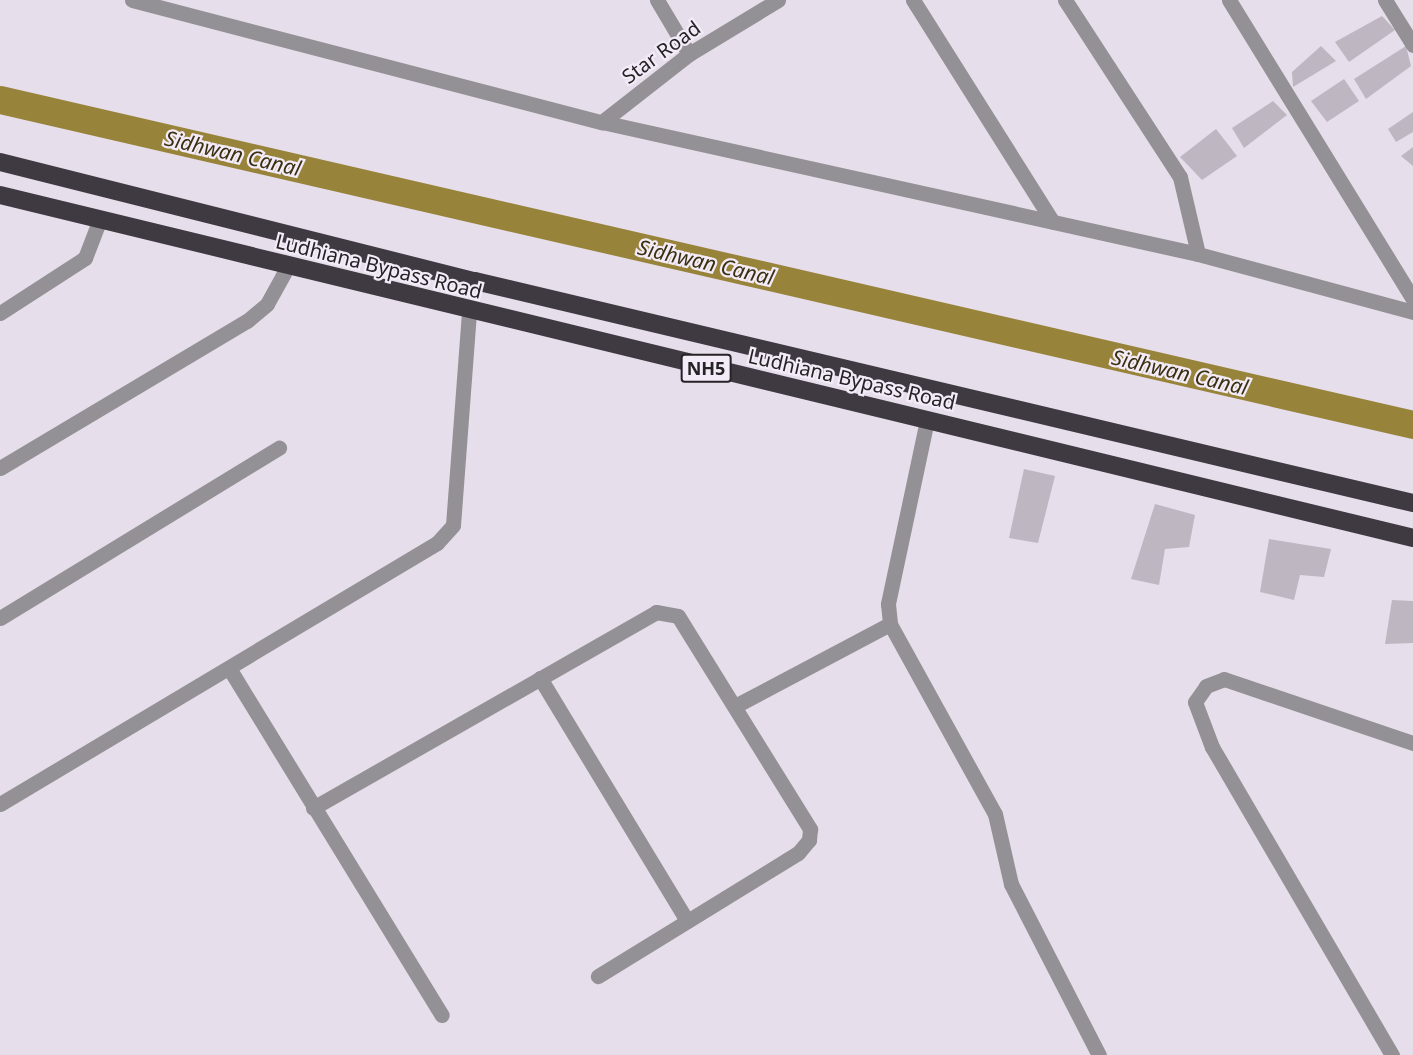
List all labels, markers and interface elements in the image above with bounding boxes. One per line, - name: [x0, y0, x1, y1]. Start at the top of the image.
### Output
- street label: Star Road: [617, 16, 705, 88]
- water label: Sidhwan Canal: [163, 125, 303, 181]
- street label: Ludhiana Bypass Road: [273, 229, 485, 303]
- water label: Sidhwan Canal: [636, 234, 776, 290]
- street label: Ludhiana Bypass Road: [746, 343, 958, 415]
- water label: Sidhwan Canal: [1110, 344, 1250, 400]
- road number: NH5: [680, 353, 732, 383]

